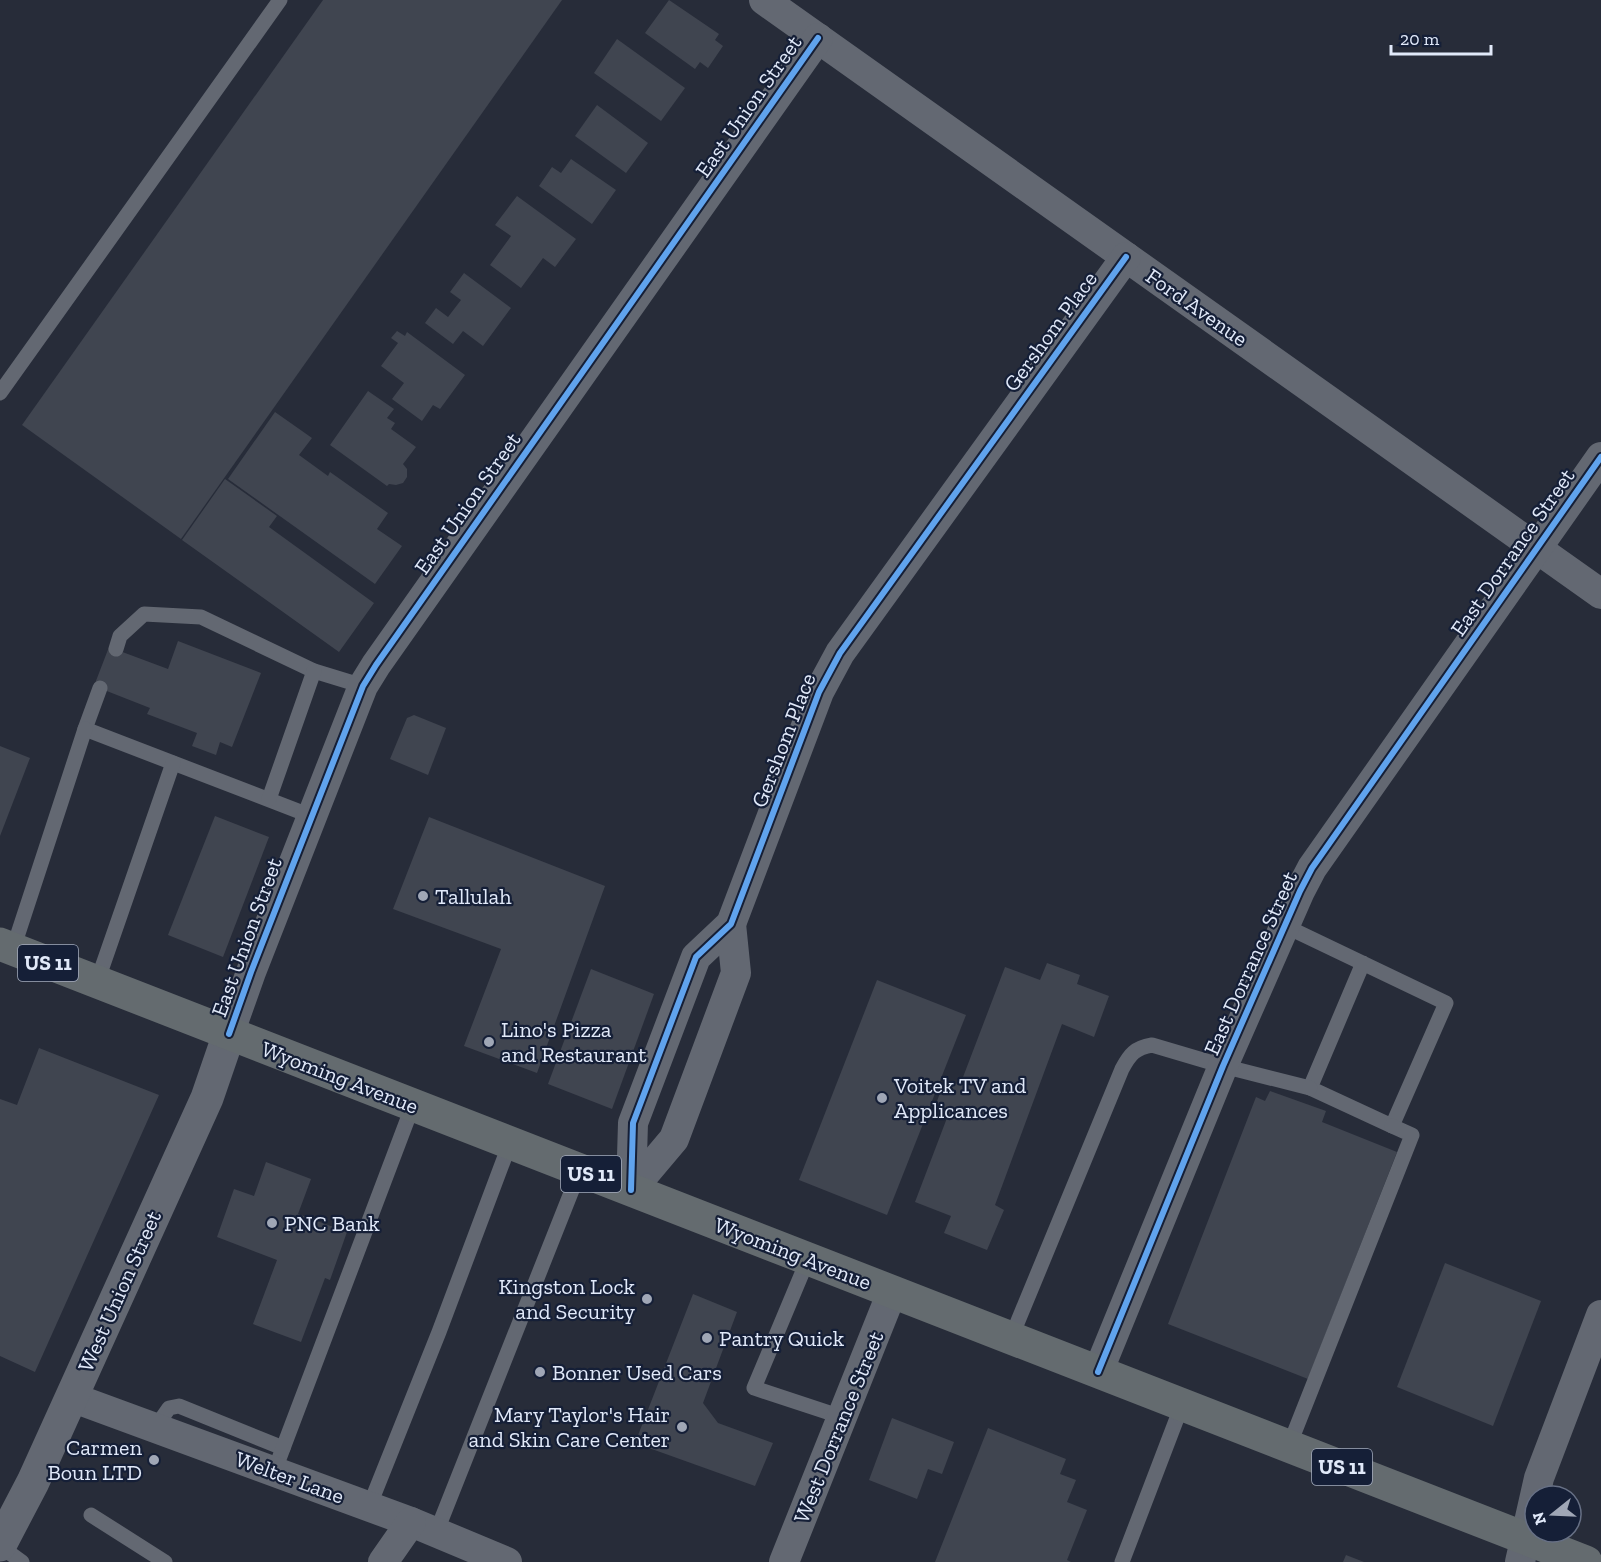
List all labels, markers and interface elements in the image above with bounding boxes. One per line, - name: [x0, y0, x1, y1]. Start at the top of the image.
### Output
- scale bar: [1391, 18, 1492, 56]
- text: 20 m: [1400, 28, 1440, 50]
- street label: East Union Street: [689, 29, 808, 183]
- street label: Ford Avenue: [1140, 262, 1253, 352]
- street label: Gershom Place: [998, 266, 1103, 397]
- street label: East Union Street: [408, 426, 527, 580]
- street label: East Dorrance Street: [1444, 463, 1581, 641]
- street label: Gershom Place: [745, 669, 821, 811]
- street label: East Union Street: [205, 853, 288, 1020]
- street label: East Dorrance Street: [1198, 866, 1303, 1059]
- place label: Tallulah: [435, 883, 512, 910]
- marker: Tallulah: [416, 889, 430, 903]
- road number: US 11: [18, 945, 78, 981]
- place label: Lino's Pizza and Restaurant: [501, 1016, 647, 1068]
- street label: Wyoming Avenue: [258, 1035, 422, 1120]
- marker: Lino's Pizza and Restaurant: [482, 1035, 496, 1049]
- place label: Voitek TV and Applicances: [893, 1072, 1026, 1124]
- marker: Voitek TV and Applicances: [875, 1091, 889, 1105]
- road number: US 11: [561, 1156, 621, 1192]
- street label: West Union Street: [72, 1206, 167, 1376]
- place label: PNC Bank: [284, 1210, 380, 1237]
- street label: Wyoming Avenue: [711, 1211, 875, 1296]
- marker: PNC Bank: [265, 1216, 279, 1230]
- place label: Kingston Lock and Security: [498, 1273, 636, 1325]
- marker: Kingston Lock and Security: [640, 1292, 654, 1306]
- place label: Pantry Quick: [719, 1325, 845, 1352]
- street label: West Dorrance Street: [788, 1326, 890, 1527]
- marker: Pantry Quick: [700, 1331, 714, 1345]
- place label: Bonner Used Cars: [552, 1359, 722, 1386]
- marker: Bonner Used Cars: [533, 1365, 547, 1379]
- place label: Mary Taylor's Hair and Skin Care Center: [468, 1401, 670, 1453]
- marker: Mary Taylor's Hair and Skin Care Center: [675, 1420, 689, 1434]
- place label: Carmen Boun LTD: [48, 1434, 142, 1486]
- street label: Welter Lane: [232, 1445, 348, 1510]
- road number: US 11: [1312, 1449, 1372, 1485]
- marker: Carmen Boun LTD: [147, 1453, 161, 1467]
- north arrow: [1523, 1484, 1583, 1544]
- text: N: [1528, 1510, 1550, 1527]

